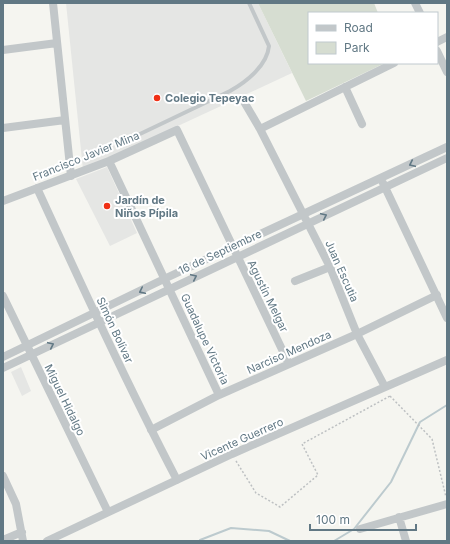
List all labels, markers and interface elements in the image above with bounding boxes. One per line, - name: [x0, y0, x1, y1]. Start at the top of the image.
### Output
- legend: [308, 12, 438, 64]
- text: Road: [344, 20, 373, 35]
- text: Park: [344, 40, 370, 55]
- place label: Colegio Tepeyac: [165, 91, 255, 105]
- marker: Colegio Tepeyac: [152, 93, 162, 103]
- street label: Francisco Javier Mina: [31, 128, 141, 184]
- one-way arrow: [408, 159, 416, 167]
- place label: Jardín de Niños Pípila: [115, 193, 178, 220]
- marker: Jardín de Niños Pípila: [102, 201, 112, 211]
- one-way arrow: [319, 213, 327, 221]
- street label: 16 de Septiembre: [176, 227, 264, 277]
- street label: Juan Escutia: [322, 238, 362, 304]
- street label: Agustín Melgar: [244, 258, 292, 334]
- one-way arrow: [189, 274, 197, 282]
- one-way arrow: [139, 286, 146, 293]
- street label: Guadalupe Victoria: [178, 291, 232, 387]
- street label: Simón Bolívar: [94, 295, 136, 365]
- street label: Narciso Mendoza: [245, 327, 333, 377]
- one-way arrow: [47, 342, 54, 350]
- street label: Miguel Hidalgo: [42, 362, 89, 438]
- street label: Vicente Guerrero: [199, 414, 286, 463]
- scale bar: [310, 506, 416, 532]
- text: 100 m: [316, 512, 350, 527]

